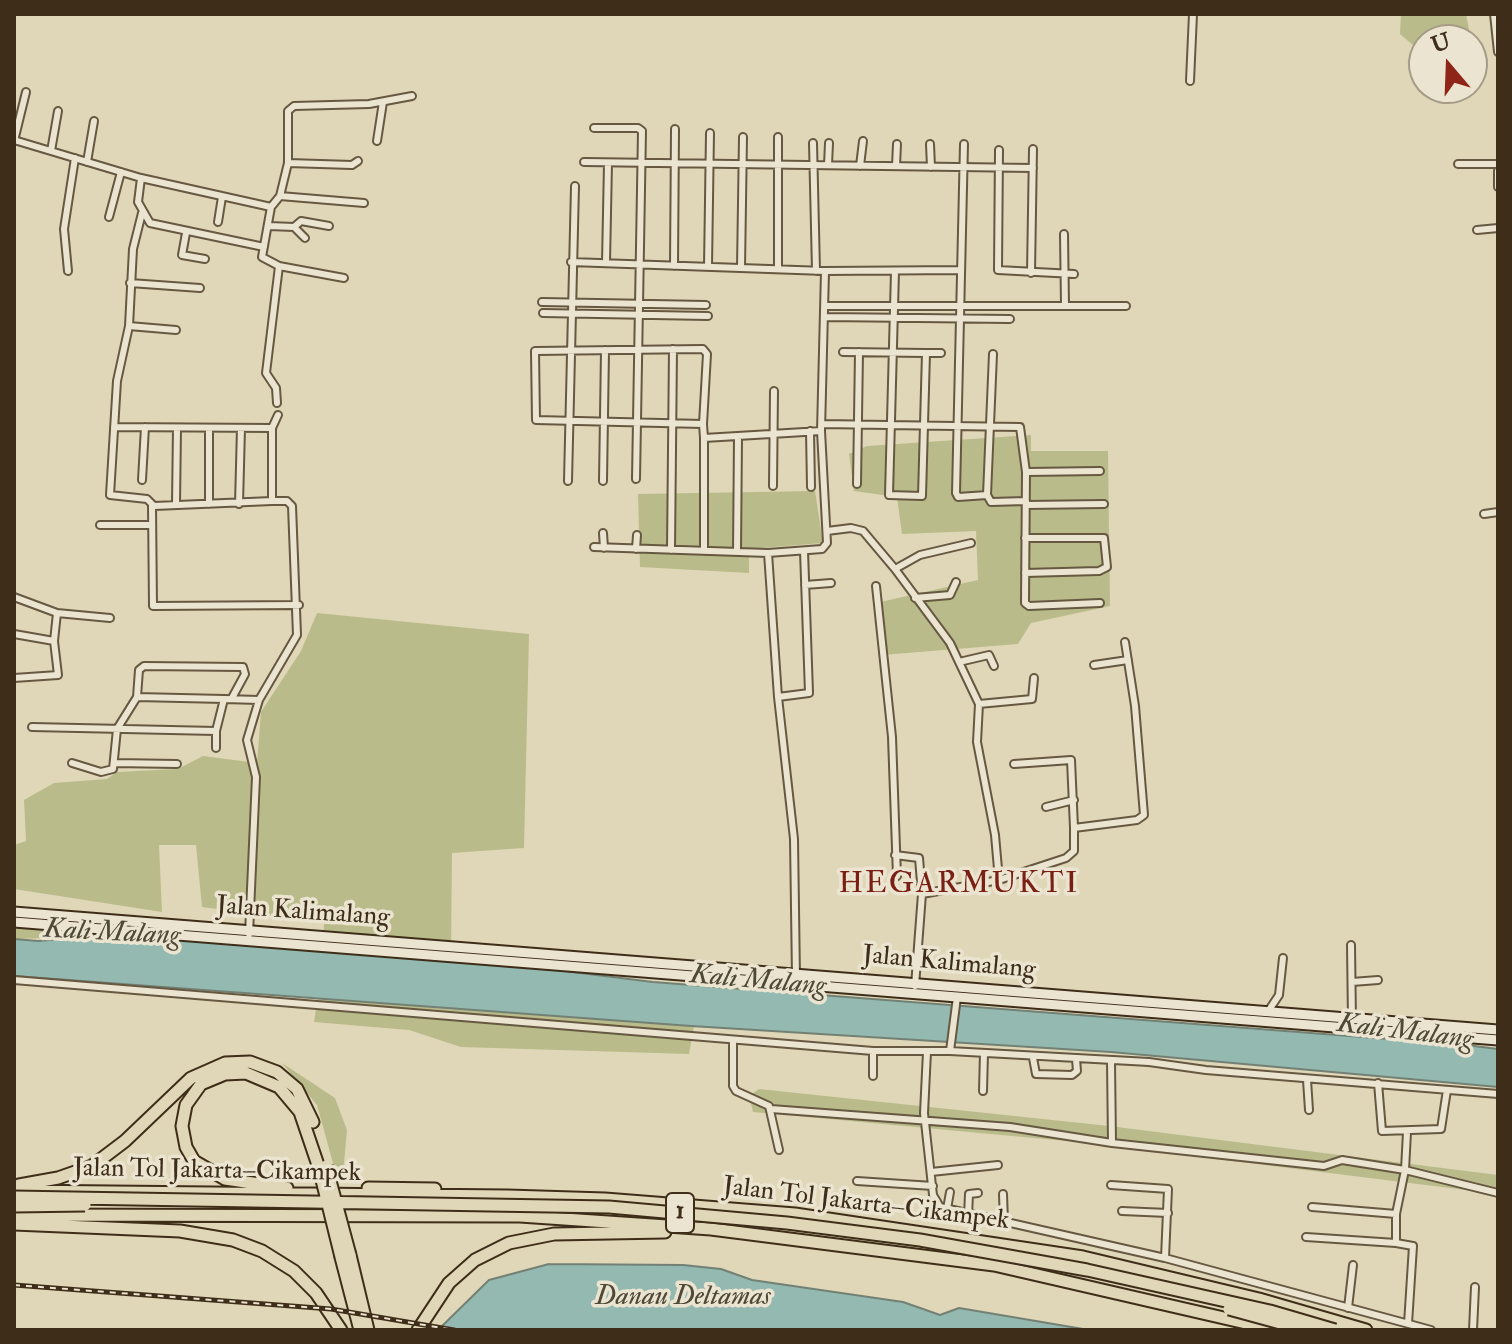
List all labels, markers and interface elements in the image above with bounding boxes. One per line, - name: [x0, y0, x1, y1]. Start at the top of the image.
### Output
- north arrow: [1408, 24, 1488, 104]
- text: U: [1428, 27, 1454, 59]
- district label: HEGARMUKTI: [839, 868, 1079, 904]
- street label: Jalan Kalimalang: [215, 891, 391, 935]
- water label: Kali Malang: [43, 914, 181, 954]
- street label: Jalan Kalimalang: [861, 941, 1037, 987]
- water label: Kali Malang: [689, 959, 827, 1005]
- water label: Kali Malang: [1335, 1008, 1475, 1058]
- street label: Jalan Tol Jakarta–Cikampek: [73, 1154, 361, 1190]
- street label: Jalan Tol Jakarta–Cikampek: [721, 1172, 1011, 1238]
- road number: 1: [666, 1193, 694, 1233]
- water label: Danau Deltamas: [595, 1281, 771, 1315]

